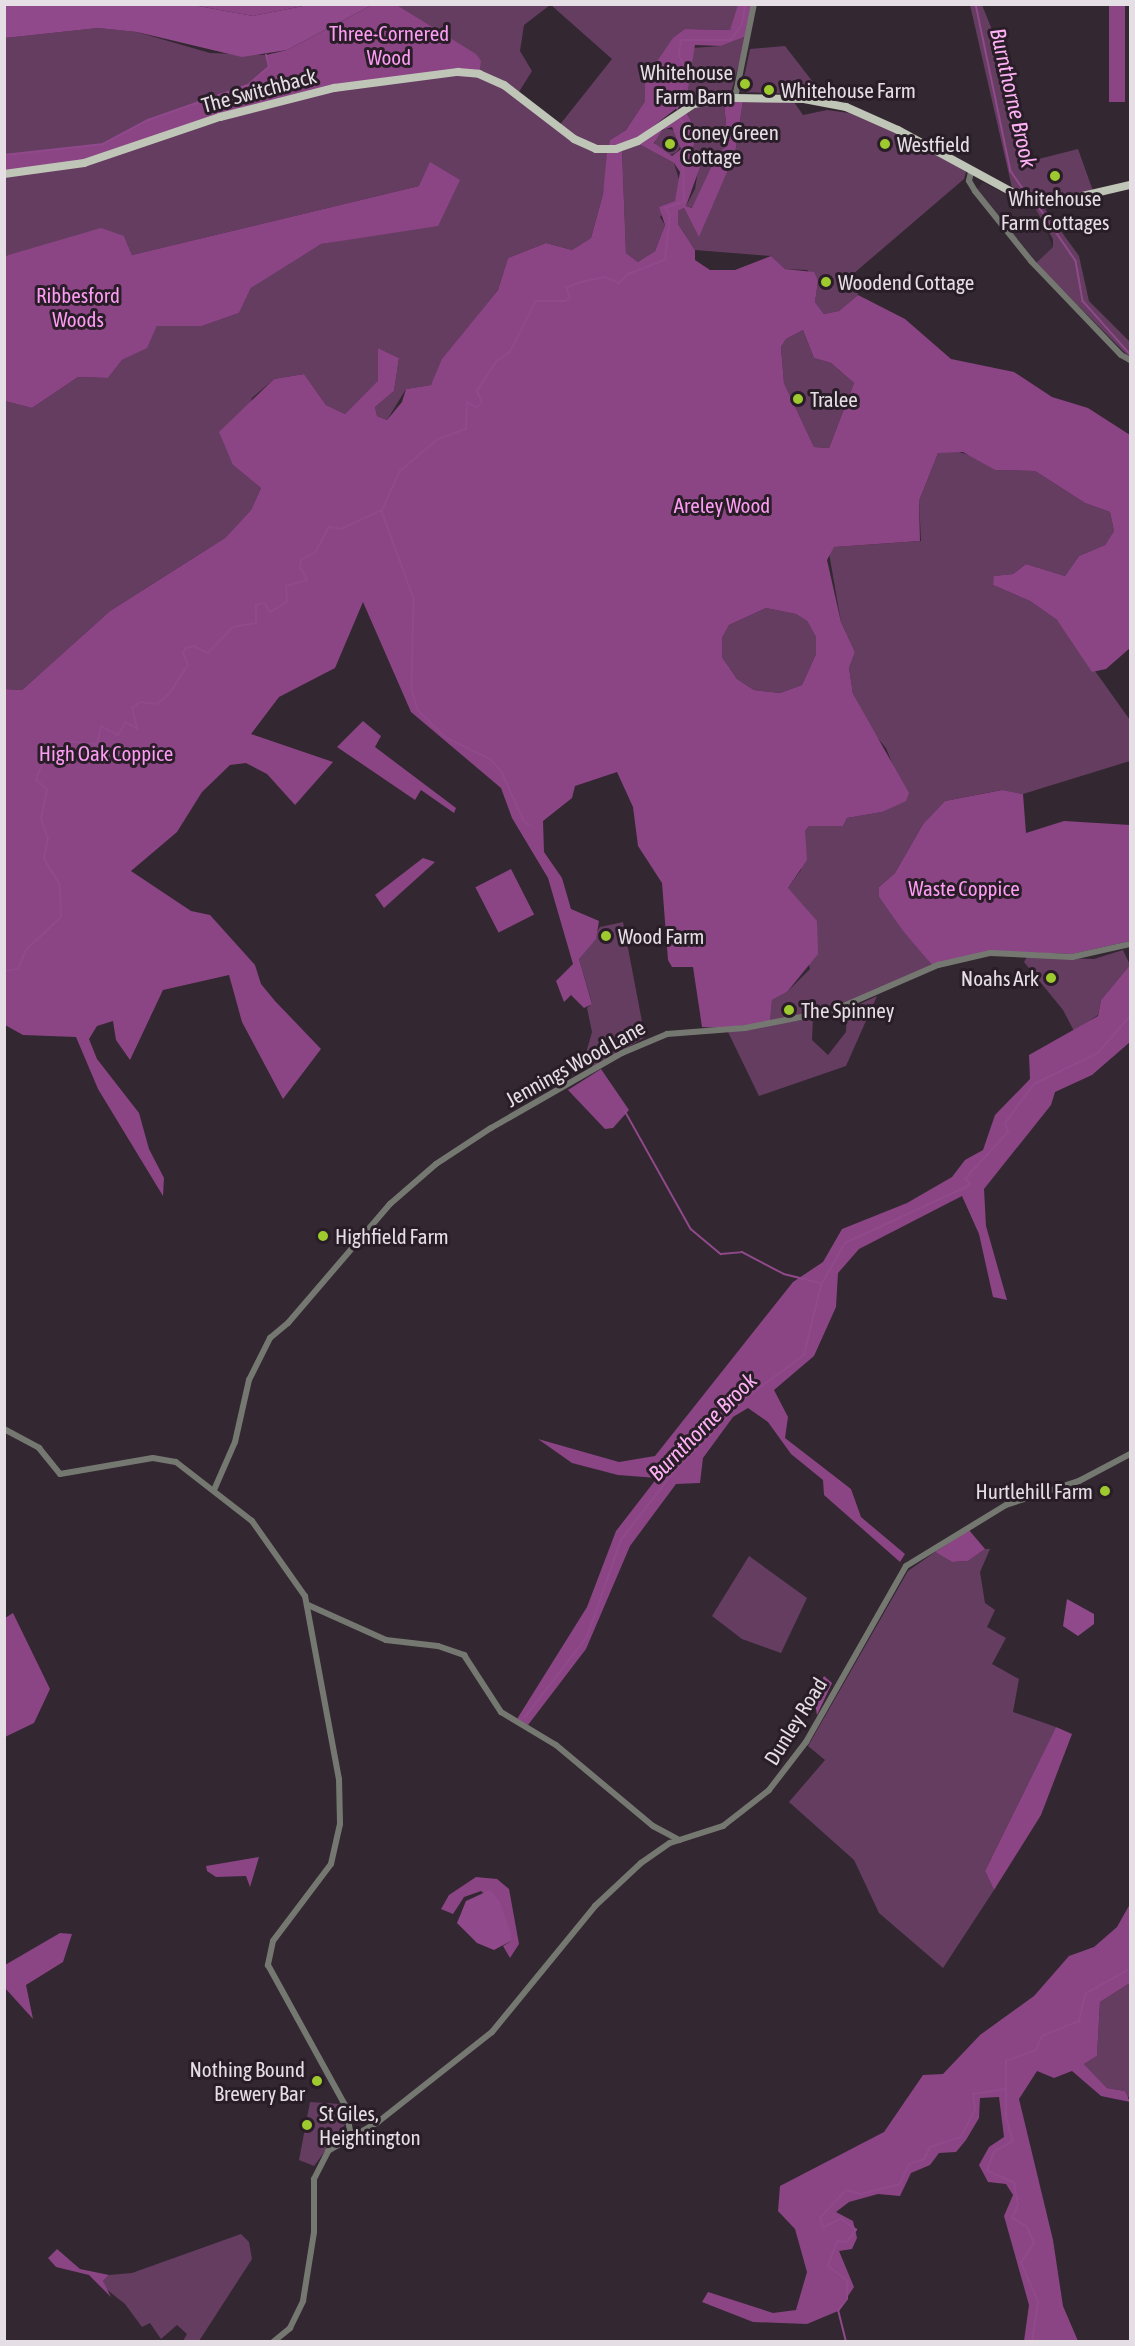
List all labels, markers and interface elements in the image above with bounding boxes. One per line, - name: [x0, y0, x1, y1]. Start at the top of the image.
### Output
- park label: Three-Cornered Wood: [329, 20, 449, 70]
- water label: Burnthorne Brook: [984, 26, 1042, 170]
- place label: Whitehouse Farm Barn: [640, 59, 733, 109]
- street label: The Switchback: [199, 63, 319, 117]
- marker: Whitehouse Farm Barn: [738, 77, 752, 91]
- place label: Whitehouse Farm: [781, 77, 916, 103]
- marker: Whitehouse Farm: [762, 83, 776, 97]
- place label: Coney Green Cottage: [682, 119, 779, 169]
- place label: Westfield: [897, 131, 970, 157]
- marker: Coney Green Cottage: [663, 137, 677, 151]
- marker: Westfield: [878, 137, 892, 151]
- marker: Whitehouse Farm Cottages: [1048, 169, 1062, 183]
- place label: Whitehouse Farm Cottages: [1001, 185, 1109, 235]
- place label: Woodend Cottage: [838, 269, 974, 295]
- marker: Woodend Cottage: [819, 275, 833, 289]
- park label: Ribbesford Woods: [36, 282, 120, 332]
- place label: Tralee: [810, 386, 858, 412]
- marker: Tralee: [791, 392, 805, 406]
- park label: Areley Wood: [674, 492, 770, 518]
- park label: High Oak Coppice: [39, 740, 173, 766]
- park label: Waste Coppice: [908, 875, 1020, 901]
- place label: Wood Farm: [618, 923, 704, 949]
- marker: Wood Farm: [599, 929, 613, 943]
- place label: Noahs Ark: [961, 965, 1039, 991]
- marker: Noahs Ark: [1044, 971, 1058, 985]
- place label: The Spinney: [801, 997, 894, 1023]
- marker: The Spinney: [782, 1003, 796, 1017]
- street label: Jennings Wood Lane: [501, 1014, 649, 1112]
- place label: Highfield Farm: [335, 1223, 449, 1249]
- marker: Highfield Farm: [316, 1229, 330, 1243]
- water label: Burnthorne Brook: [643, 1367, 763, 1487]
- place label: Hurtlehill Farm: [976, 1478, 1093, 1504]
- marker: Hurtlehill Farm: [1098, 1484, 1112, 1498]
- street label: Dunley Road: [758, 1673, 832, 1769]
- place label: Nothing Bound Brewery Bar: [189, 2056, 305, 2106]
- marker: Nothing Bound Brewery Bar: [310, 2074, 324, 2088]
- place label: St Giles, Heightington: [319, 2100, 421, 2150]
- marker: St Giles, Heightington: [300, 2118, 314, 2132]

